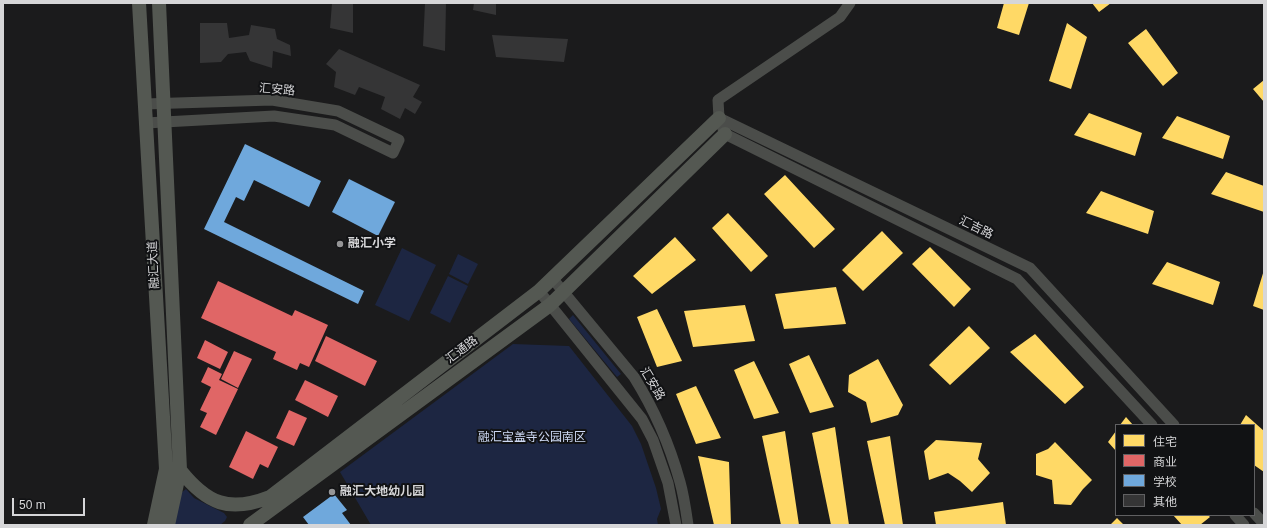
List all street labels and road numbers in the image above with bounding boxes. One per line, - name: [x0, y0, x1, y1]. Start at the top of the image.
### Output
- street label: 汇安路: [258, 81, 296, 99]
- street label: 汇吉路: [957, 214, 995, 242]
- street label: 融汇大道: [146, 241, 162, 289]
- street label: 汇通路: [443, 333, 481, 367]
- street label: 汇安路: [637, 365, 667, 403]

